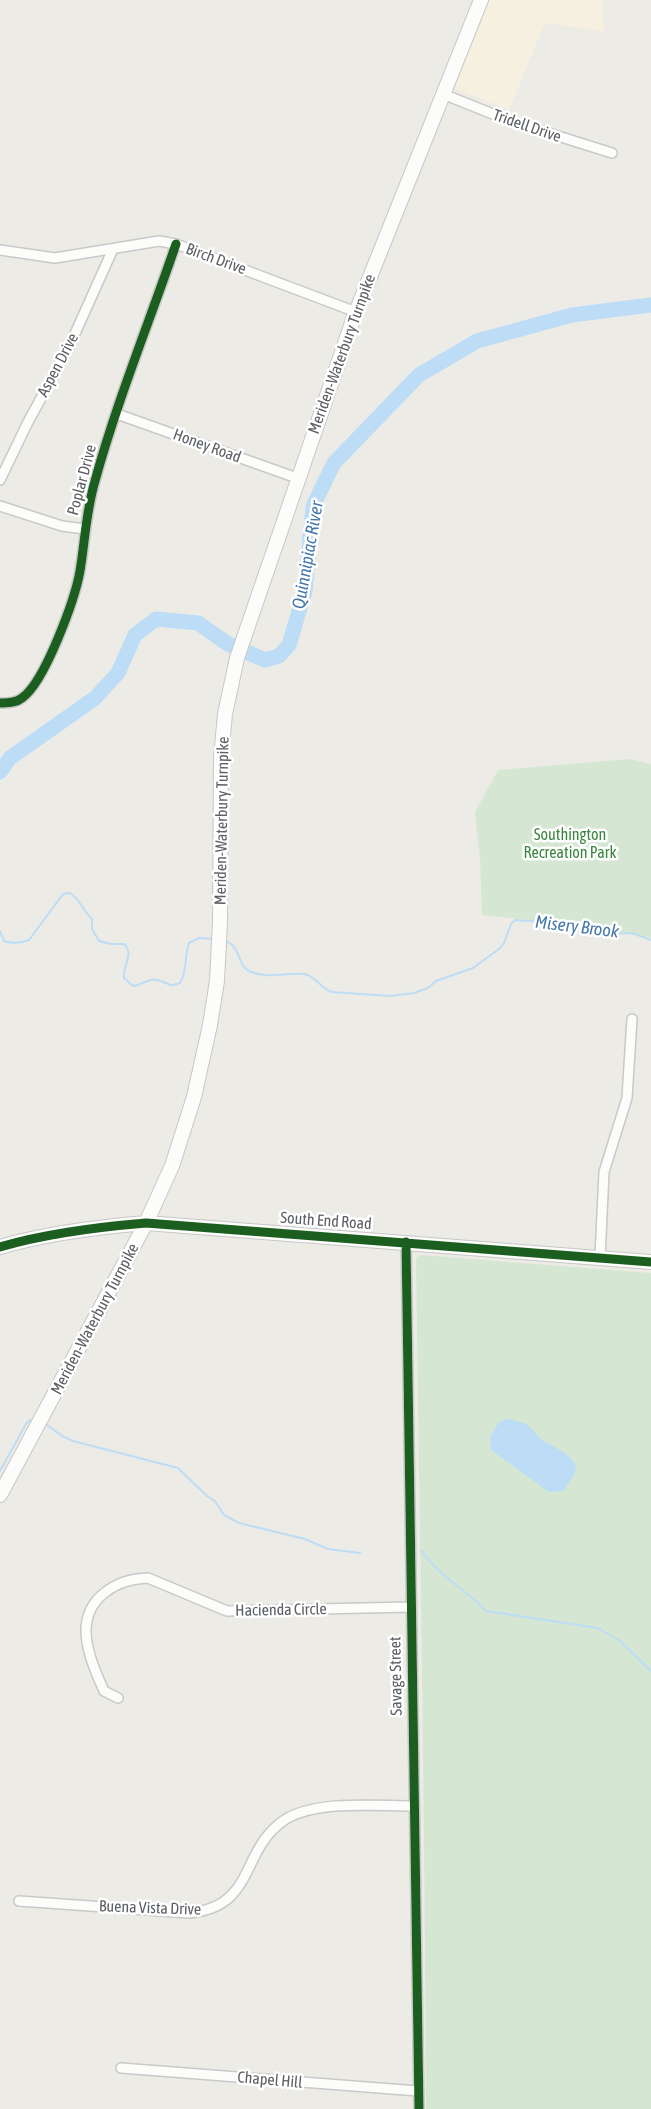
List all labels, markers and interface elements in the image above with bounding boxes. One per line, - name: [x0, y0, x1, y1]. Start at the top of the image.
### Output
- street label: Tridell Drive: [490, 105, 564, 147]
- street label: Birch Drive: [183, 239, 249, 279]
- street label: Meriden-Waterbury Turnpike: [304, 272, 380, 436]
- street label: Aspen Drive: [33, 330, 83, 400]
- street label: Honey Road: [170, 425, 244, 467]
- street label: Poplar Drive: [63, 443, 101, 517]
- water label: Quinnipiac River: [288, 499, 328, 611]
- street label: Meriden-Waterbury Turnpike: [211, 737, 233, 905]
- park label: Southington Recreation Park: [523, 825, 617, 863]
- water label: Misery Brook: [534, 911, 620, 943]
- street label: South End Road: [280, 1208, 372, 1234]
- street label: Meriden-Waterbury Turnpike: [47, 1240, 143, 1398]
- street label: Hacienda Circle: [235, 1600, 327, 1620]
- street label: Savage Street: [386, 1636, 406, 1716]
- street label: Buena Vista Drive: [98, 1897, 202, 1919]
- street label: Chapel Hill: [237, 2068, 303, 2092]

